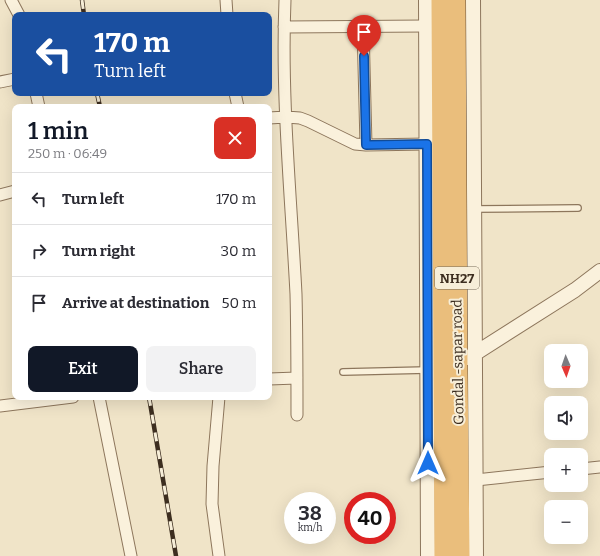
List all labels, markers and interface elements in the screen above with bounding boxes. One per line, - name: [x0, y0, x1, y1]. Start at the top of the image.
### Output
- pin: [347, 15, 381, 56]
- icon: arrive: [353, 21, 375, 43]
- text: 170 m: [94, 26, 170, 59]
- icon: left: [28, 28, 80, 80]
- text: Turn left: [94, 60, 166, 82]
- text: 1 min: [28, 117, 88, 145]
- button: close: [214, 117, 256, 159]
- text: 250 m · 06:49: [28, 146, 107, 161]
- icon: left: [28, 188, 50, 210]
- text: Turn left: [62, 190, 124, 208]
- text: 170 m: [216, 190, 256, 208]
- icon: right: [28, 240, 50, 262]
- text: Turn right: [62, 242, 135, 260]
- text: 30 m: [221, 242, 256, 260]
- road number: NH27: [435, 267, 479, 289]
- icon: arrive: [28, 292, 50, 314]
- text: Arrive at destination: [62, 294, 209, 312]
- text: 50 m: [221, 294, 256, 312]
- street label: Gondal -sapar road: [448, 299, 468, 425]
- north arrow: [544, 344, 588, 388]
- map controls: [544, 344, 588, 544]
- button: Exit: [28, 346, 138, 392]
- button: Share: [146, 346, 256, 392]
- button: sound: [544, 396, 588, 440]
- position arrow: [407, 442, 449, 484]
- button: +: [544, 448, 588, 492]
- speed limit sign: 40: [344, 492, 396, 544]
- button: −: [544, 500, 588, 544]
- text: 38: [298, 501, 322, 525]
- text: km/h: [298, 522, 322, 534]

